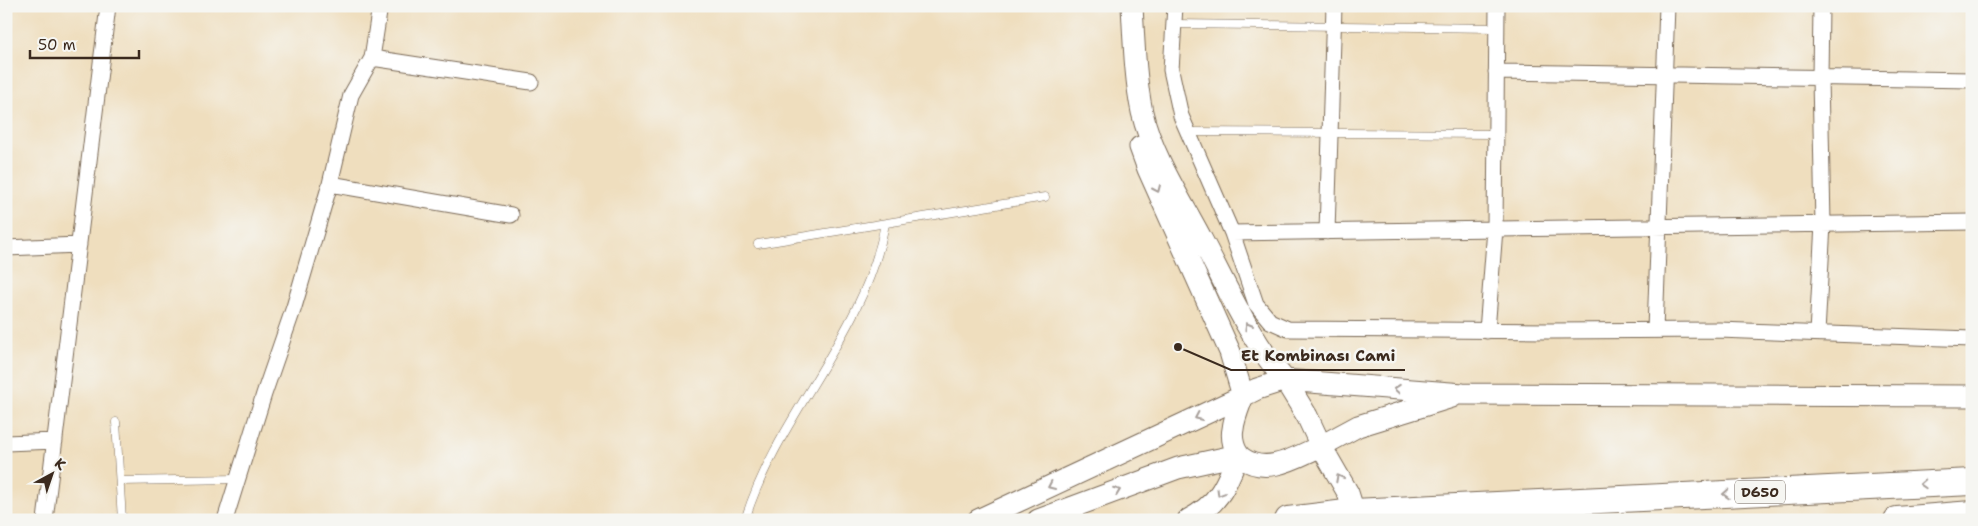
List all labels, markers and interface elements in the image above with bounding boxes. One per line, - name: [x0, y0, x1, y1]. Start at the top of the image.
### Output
- scale bar: [30, 28, 139, 60]
- text: 50 m: [38, 35, 76, 55]
- one-way arrow: [1151, 184, 1161, 193]
- one-way arrow: [1245, 322, 1255, 331]
- callout: Et Kombinası Cami: [1231, 339, 1405, 370]
- text: Et Kombinası Cami: [1241, 345, 1395, 366]
- one-way arrow: [1393, 384, 1401, 395]
- one-way arrow: [1195, 410, 1204, 420]
- north arrow: [28, 448, 78, 498]
- text: K: [51, 454, 70, 474]
- one-way arrow: [1336, 475, 1346, 484]
- one-way arrow: [1919, 479, 1927, 490]
- one-way arrow: [1047, 480, 1056, 490]
- road number: D650: [1735, 481, 1785, 504]
- one-way arrow: [1112, 487, 1121, 498]
- one-way arrow: [1217, 488, 1227, 497]
- one-way arrow: [1722, 489, 1730, 500]

